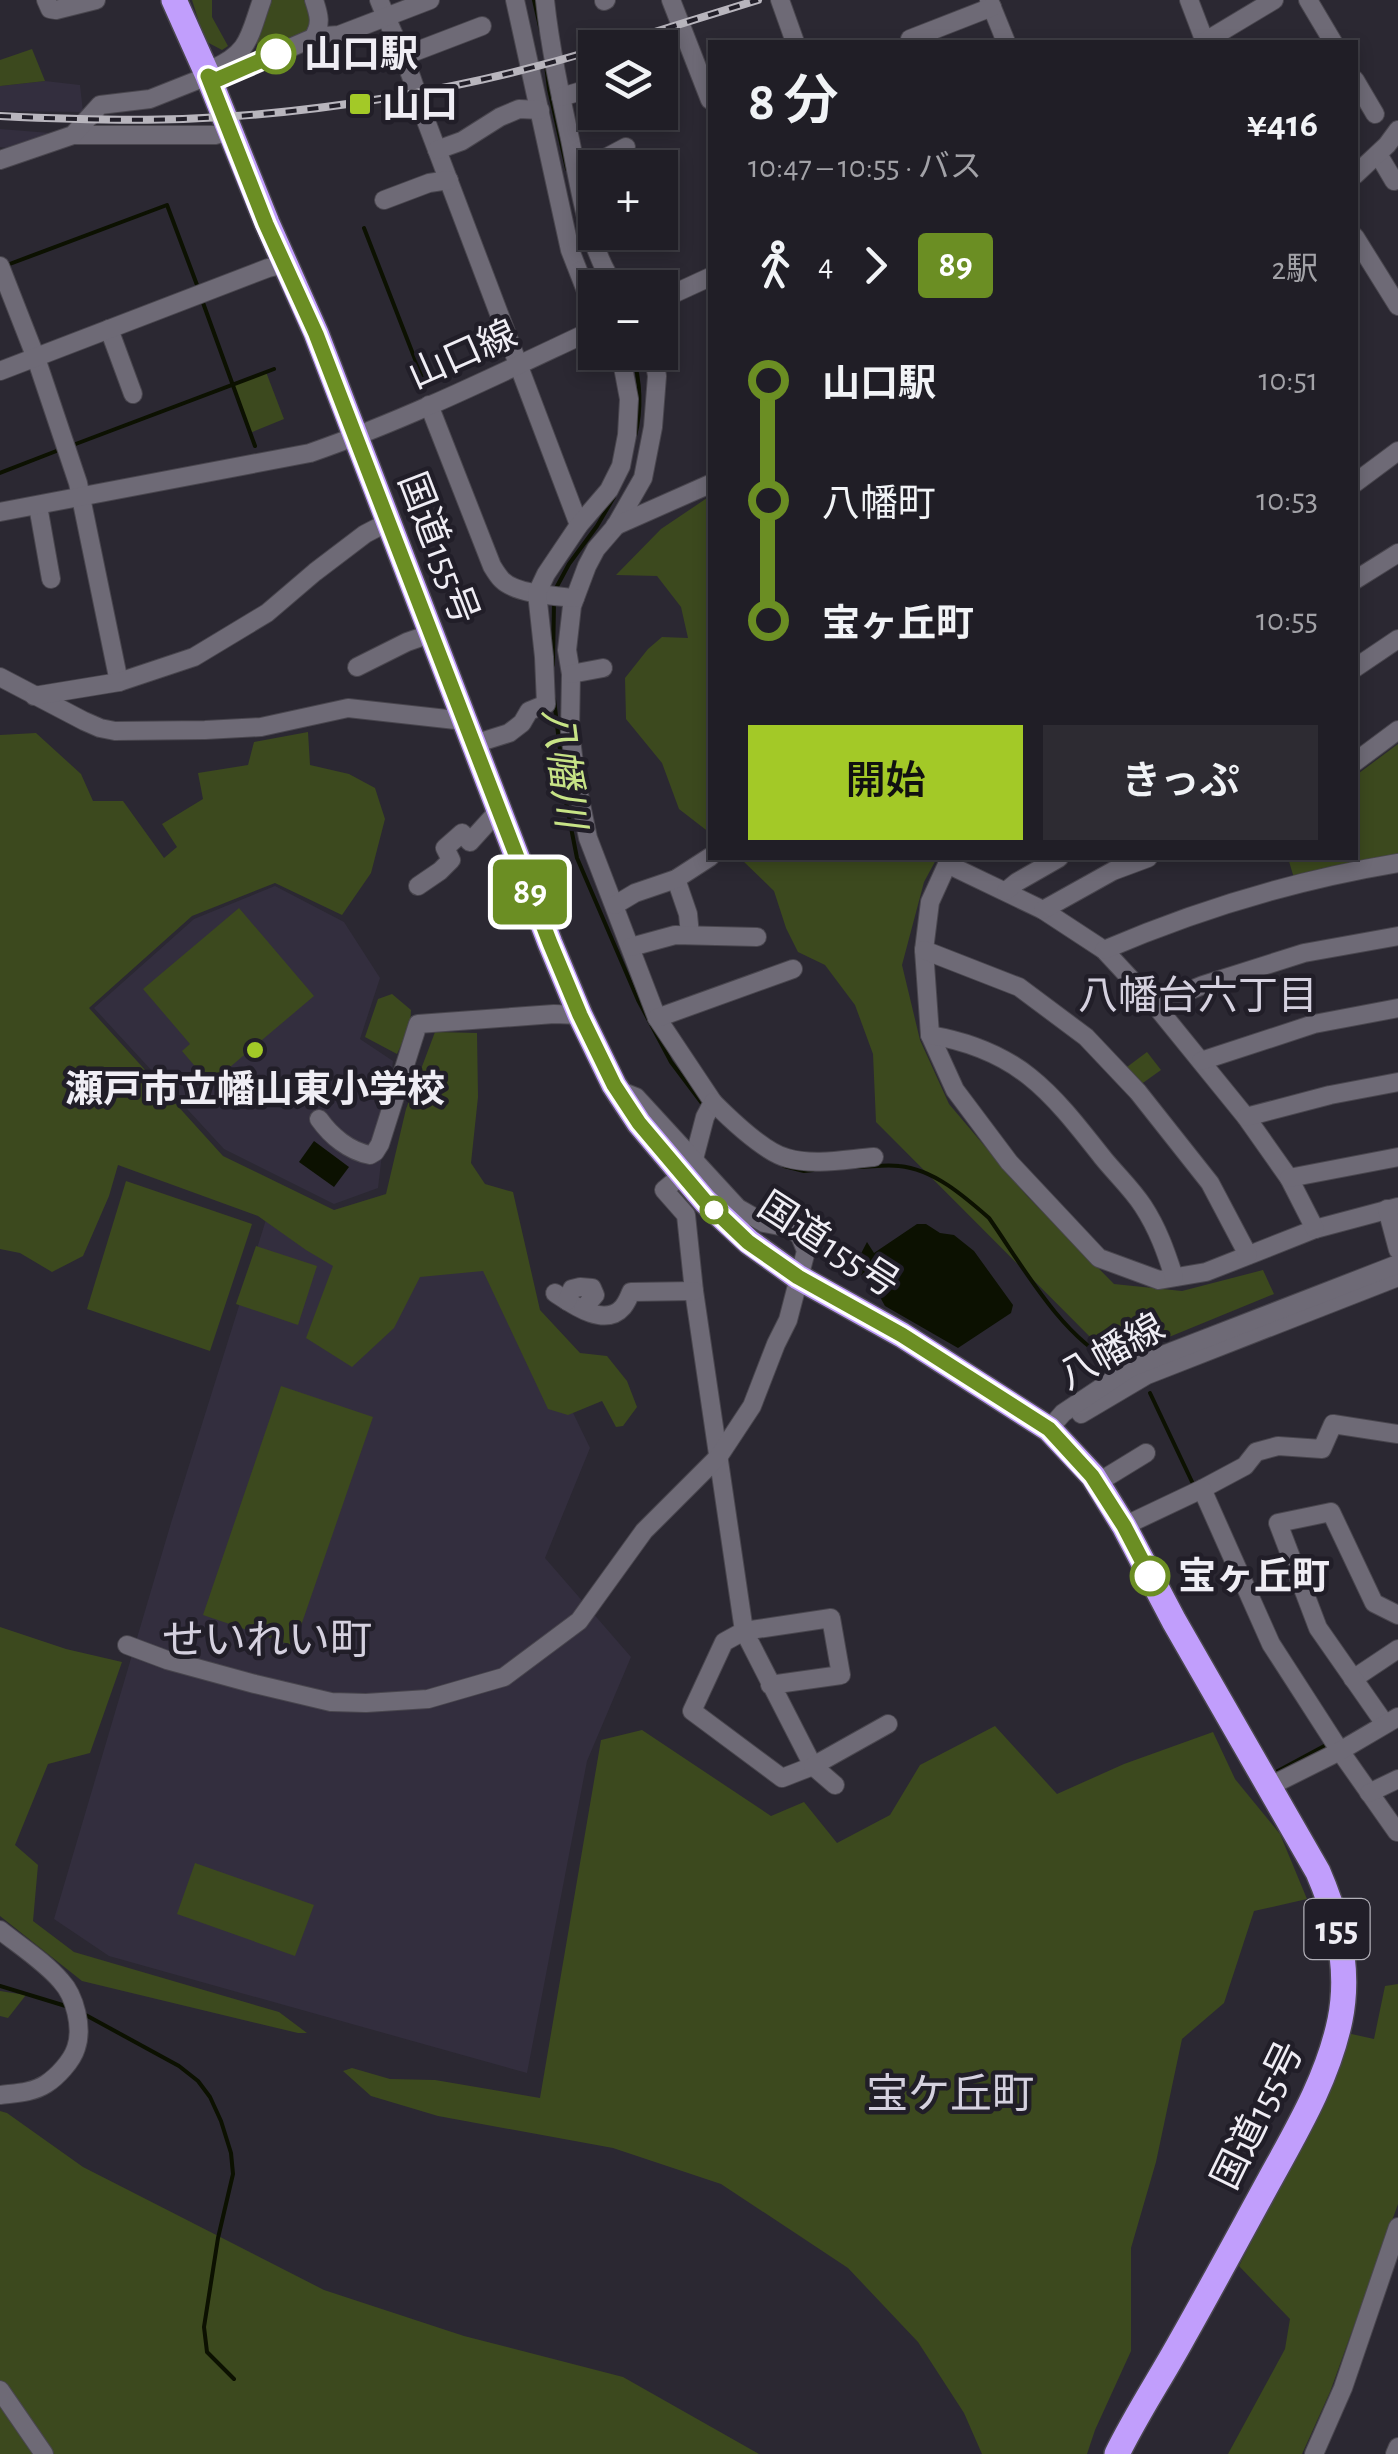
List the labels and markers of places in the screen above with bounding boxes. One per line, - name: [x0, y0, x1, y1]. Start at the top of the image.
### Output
- marker: 山口駅: [257, 35, 295, 73]
- place label: 山口駅: [304, 35, 418, 75]
- place label: 山口: [382, 85, 458, 125]
- marker: 山口: [347, 91, 373, 117]
- marker: 瀬戸市立幡山東小学校: [244, 1039, 266, 1061]
- place label: 瀬戸市立幡山東小学校: [65, 1069, 445, 1110]
- unlabelled marker: [701, 1197, 727, 1223]
- place label: 宝ヶ丘町: [1178, 1556, 1330, 1597]
- marker: 宝ヶ丘町: [1131, 1557, 1169, 1595]

